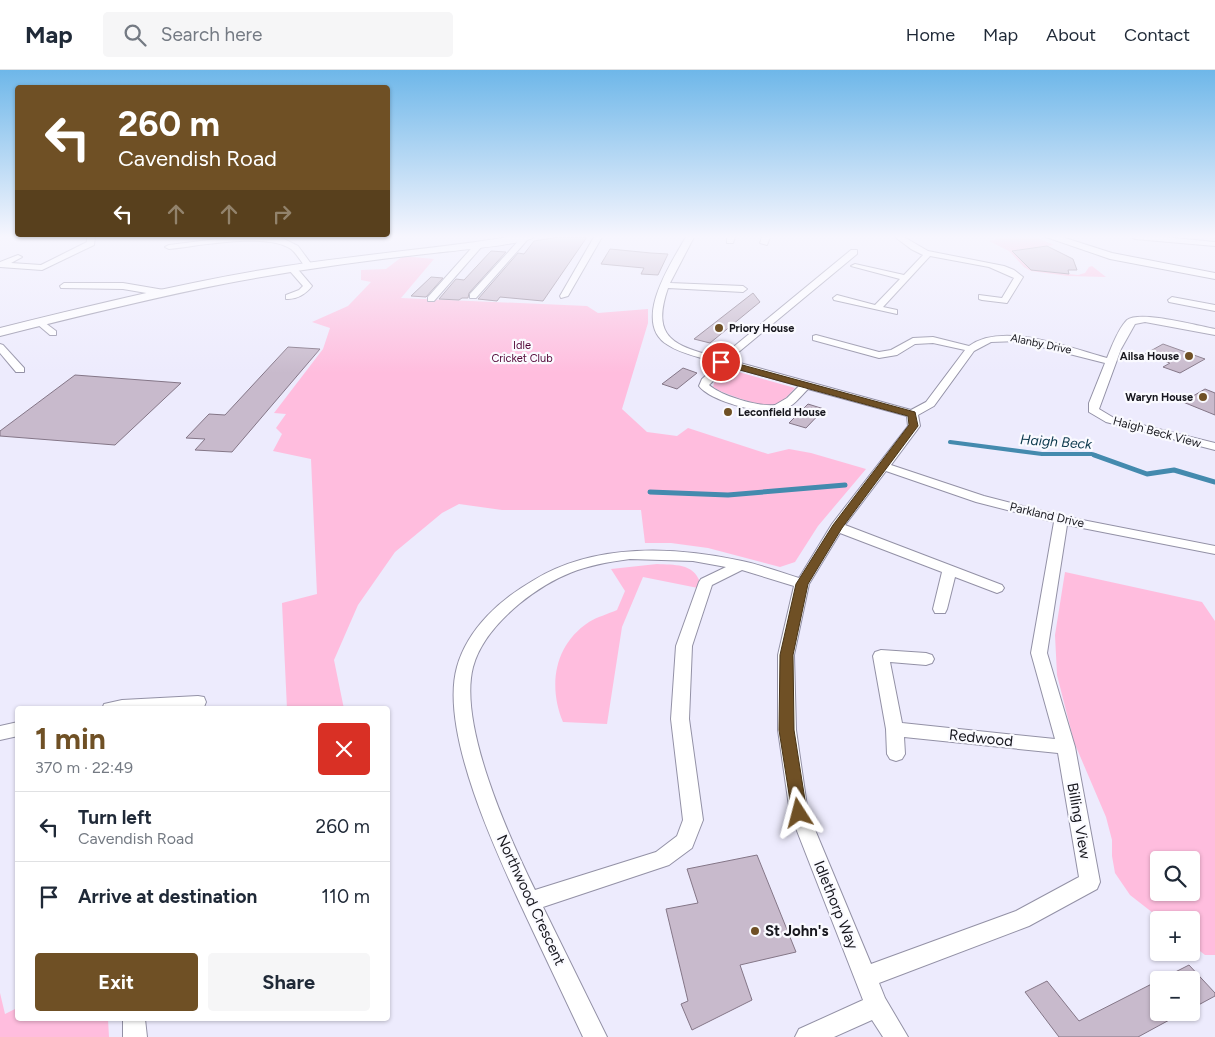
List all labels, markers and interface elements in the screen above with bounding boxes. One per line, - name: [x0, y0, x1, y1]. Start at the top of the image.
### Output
- search box: [103, 12, 453, 57]
- text: Map: [25, 20, 73, 49]
- icon: search: [121, 21, 149, 49]
- text: Search here: [161, 23, 262, 46]
- text: Home: [906, 24, 955, 46]
- text: Map: [983, 24, 1018, 46]
- text: About: [1046, 24, 1096, 46]
- text: Contact: [1124, 24, 1190, 46]
- text: 260 m: [118, 103, 220, 145]
- icon: left: [35, 105, 100, 170]
- text: Cavendish Road: [118, 145, 277, 172]
- icon: left: [109, 200, 137, 228]
- icon: ahead: [162, 200, 190, 228]
- icon: ahead: [215, 200, 243, 228]
- icon: right: [268, 200, 296, 228]
- marker: Priory House: [713, 322, 725, 334]
- place label: Priory House: [729, 322, 794, 335]
- street label: Alanby Drive: [1009, 331, 1073, 357]
- park label: Idle Cricket Club: [491, 339, 553, 365]
- pin: [700, 341, 742, 383]
- icon: arrive: [707, 348, 735, 376]
- place label: Ailsa House: [1120, 350, 1179, 363]
- marker: Ailsa House: [1183, 350, 1195, 362]
- place label: Waryn House: [1125, 391, 1193, 404]
- marker: Waryn House: [1197, 391, 1209, 403]
- marker: Leconfield House: [722, 406, 734, 418]
- place label: Leconfield House: [738, 406, 826, 419]
- street label: Haigh Beck View: [1111, 414, 1203, 451]
- water label: Haigh Beck: [1019, 431, 1094, 453]
- street label: Parkland Drive: [1008, 500, 1086, 530]
- text: 1 min: [35, 720, 106, 757]
- button: close: [318, 723, 370, 775]
- street label: Redwood: [948, 726, 1014, 750]
- text: 370 m · 22:49: [35, 758, 133, 777]
- street label: Billing View: [1063, 781, 1095, 861]
- position arrow: [772, 786, 824, 838]
- text: Turn left: [78, 806, 152, 829]
- icon: left: [35, 813, 63, 841]
- text: 260 m: [316, 815, 370, 838]
- text: Cavendish Road: [78, 829, 194, 848]
- street label: Northwood Crescent: [493, 832, 569, 969]
- map controls: [1150, 851, 1200, 1021]
- button: search: [1150, 851, 1200, 901]
- street label: Idlethorp Way: [810, 858, 862, 952]
- icon: arrive: [35, 883, 63, 911]
- text: Arrive at destination: [78, 885, 257, 908]
- text: 110 m: [321, 885, 370, 908]
- button: +: [1150, 911, 1200, 961]
- place label: St John's: [765, 922, 828, 940]
- marker: St John's: [749, 925, 761, 937]
- button: Exit: [35, 953, 198, 1011]
- button: Share: [208, 953, 370, 1011]
- button: −: [1150, 971, 1200, 1021]

